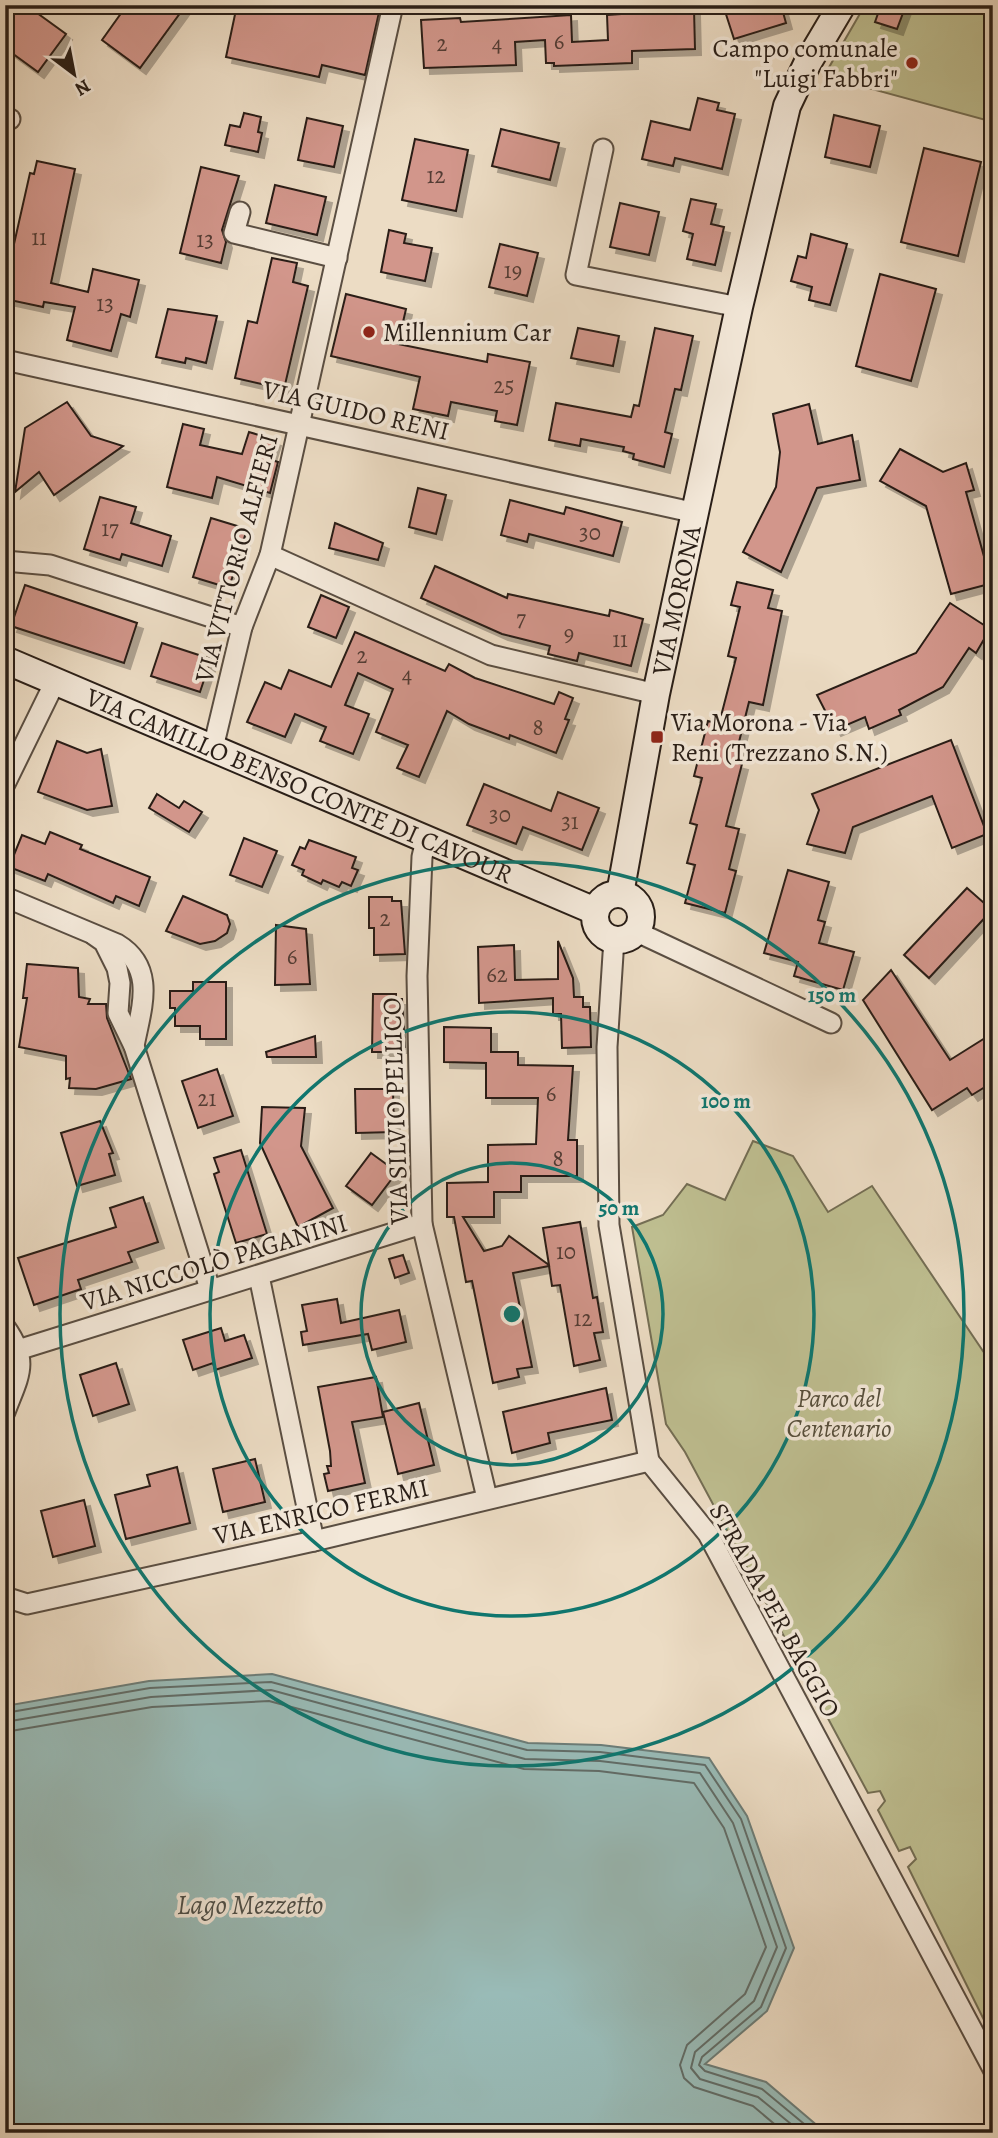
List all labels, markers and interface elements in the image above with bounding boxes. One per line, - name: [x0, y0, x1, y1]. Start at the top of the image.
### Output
- house number: 6: [554, 26, 564, 57]
- house number: 2: [437, 28, 448, 59]
- house number: 4: [492, 28, 502, 59]
- place label: Campo comunale "Luigi Fabbri": [713, 31, 898, 96]
- north arrow: [38, 38, 108, 108]
- marker: Campo comunale "Luigi Fabbri": [904, 55, 920, 71]
- text: N: [70, 73, 95, 102]
- house number: 12: [427, 160, 445, 191]
- house number: 11: [31, 222, 47, 253]
- house number: 13: [196, 224, 214, 255]
- house number: 19: [504, 255, 522, 286]
- house number: 13: [96, 288, 114, 319]
- place label: Millennium Car: [383, 315, 551, 350]
- marker: Millennium Car: [361, 324, 377, 340]
- house number: 25: [494, 370, 514, 401]
- street label: VIA GUIDO RENI: [258, 372, 453, 449]
- street label: VIA VITTORIO ALFIERI: [186, 430, 287, 687]
- house number: 17: [101, 513, 119, 544]
- house number: 30: [579, 517, 601, 548]
- street label: VIA MORONA: [643, 521, 710, 680]
- house number: 7: [516, 603, 526, 634]
- house number: 9: [564, 618, 574, 649]
- house number: 11: [612, 624, 628, 655]
- house number: 2: [357, 640, 368, 671]
- house number: 4: [402, 659, 412, 690]
- street label: VIA CAMILLO BENSO CONTE DI CAVOUR: [80, 679, 518, 892]
- place label: Via Morona - Via Reni (Trezzano S.N.): [670, 705, 888, 770]
- house number: 8: [532, 712, 544, 743]
- marker: Via Morona - Via Reni (Trezzano S.N.): [649, 729, 665, 745]
- house number: 30: [489, 799, 511, 830]
- house number: 31: [561, 806, 579, 837]
- house number: 2: [380, 903, 391, 934]
- house number: 6: [287, 941, 297, 972]
- house number: 62: [486, 959, 508, 990]
- text: 150 m: [808, 981, 857, 1009]
- street label: VIA SILVIO PELLICO: [374, 997, 417, 1226]
- house number: 6: [546, 1078, 556, 1109]
- house number: 21: [198, 1083, 217, 1114]
- text: 100 m: [701, 1087, 751, 1115]
- house number: 8: [552, 1143, 564, 1174]
- text: 50 m: [599, 1194, 640, 1222]
- street label: VIA NICCOLÒ PAGANINI: [76, 1205, 352, 1320]
- house number: 10: [556, 1236, 576, 1267]
- centre of rings: [500, 1302, 524, 1326]
- house number: 12: [574, 1303, 592, 1334]
- park label: Parco del Centenario: [786, 1381, 892, 1446]
- street label: VIA ENRICO FERMI: [209, 1470, 432, 1553]
- street label: STRADA PER BAGGIO: [701, 1497, 848, 1724]
- water label: Lago Mezzetto: [177, 1886, 323, 1924]

